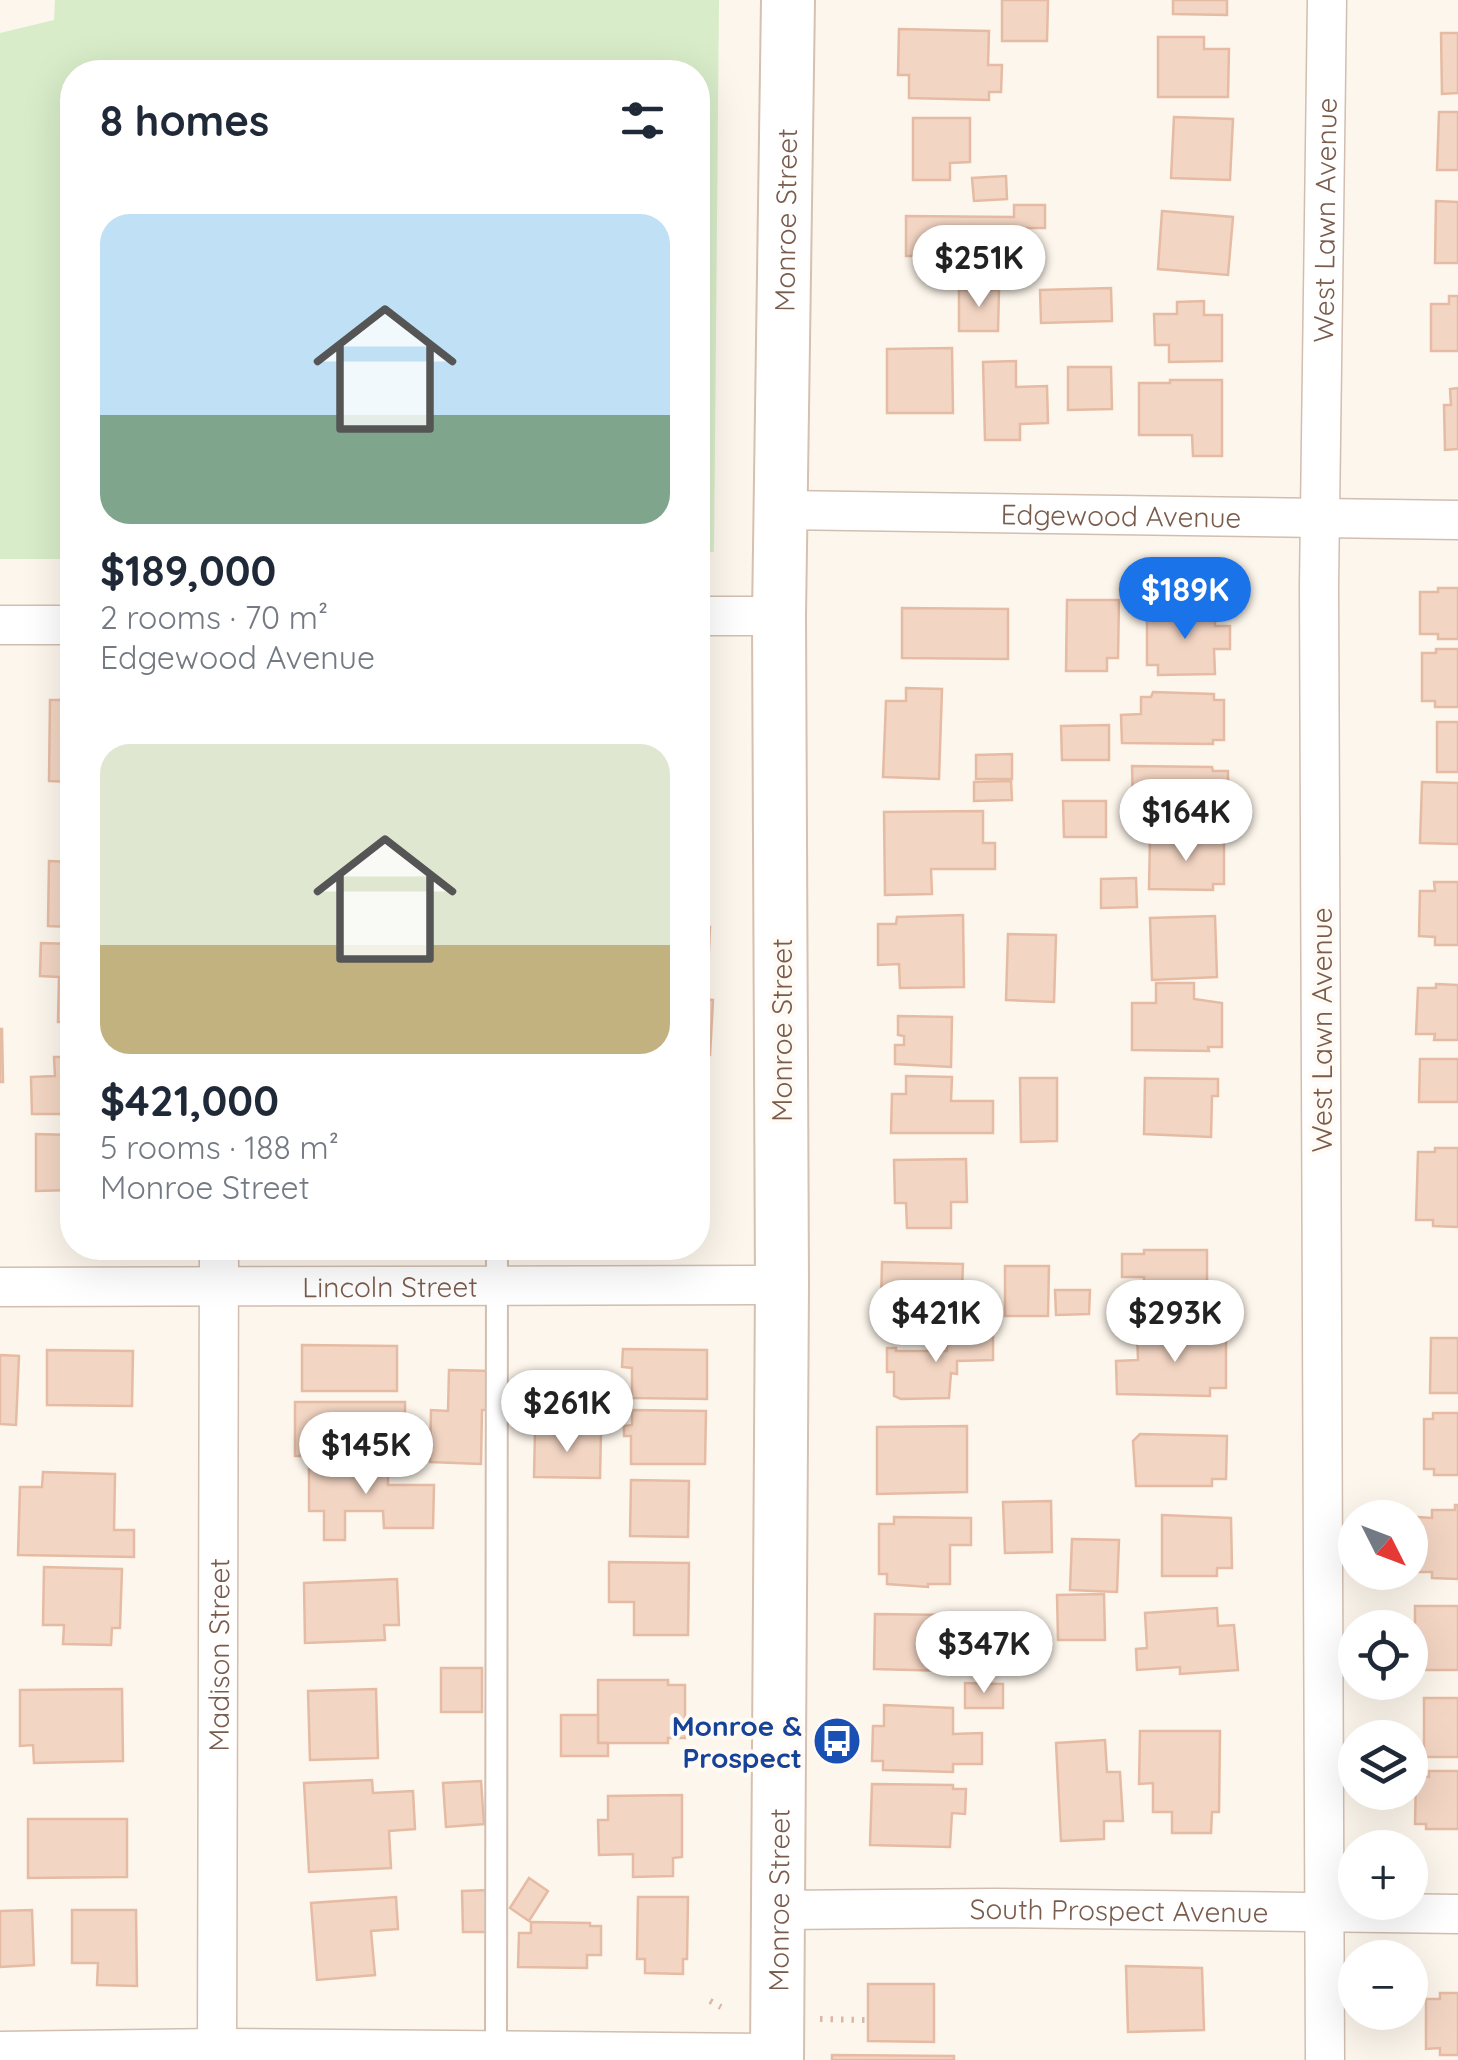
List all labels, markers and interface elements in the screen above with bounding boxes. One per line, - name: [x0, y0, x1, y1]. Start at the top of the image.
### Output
- icon: filters: [615, 93, 670, 148]
- text: 8 homes: [100, 94, 269, 147]
- street label: West Lawn Avenue: [1305, 97, 1343, 343]
- street label: Monroe Street: [766, 128, 804, 312]
- pin: $251K: [909, 225, 1049, 310]
- text: $251K: [934, 237, 1024, 277]
- icon: home: [295, 279, 475, 459]
- street label: Edgewood Avenue: [1000, 496, 1242, 534]
- text: $189,000: [100, 544, 276, 597]
- pin: $189K: [1115, 557, 1255, 642]
- text: $189K: [1141, 569, 1229, 609]
- text: 2 rooms · 70 m²: [100, 597, 328, 637]
- text: Edgewood Avenue: [100, 637, 375, 677]
- pin: $164K: [1116, 779, 1256, 864]
- text: $164K: [1141, 791, 1231, 831]
- icon: home: [295, 809, 475, 989]
- street label: West Lawn Avenue: [1304, 907, 1339, 1153]
- street label: Monroe Street: [764, 938, 799, 1122]
- text: $421,000: [100, 1074, 279, 1127]
- text: 5 rooms · 188 m²: [100, 1127, 339, 1167]
- text: Monroe Street: [100, 1167, 310, 1207]
- street label: Lincoln Street: [302, 1268, 478, 1304]
- pin: $421K: [866, 1280, 1006, 1365]
- pin: $293K: [1105, 1280, 1245, 1365]
- text: $421K: [891, 1292, 981, 1332]
- text: $293K: [1128, 1292, 1222, 1332]
- pin: $261K: [497, 1370, 637, 1455]
- text: $261K: [523, 1382, 611, 1422]
- pin: $145K: [296, 1412, 436, 1497]
- text: $145K: [321, 1424, 411, 1464]
- north arrow: [1338, 1500, 1428, 1590]
- map controls: [1338, 1500, 1428, 2030]
- street label: Madison Street: [200, 1558, 236, 1752]
- button: locate: [1338, 1610, 1428, 1700]
- pin: $347K: [914, 1611, 1054, 1696]
- text: $347K: [938, 1623, 1030, 1663]
- place label: Monroe & Prospect: [672, 1708, 802, 1775]
- bus stop icon: Monroe & Prospect: [811, 1715, 863, 1767]
- button: layers: [1338, 1720, 1428, 1810]
- street label: Monroe Street: [760, 1808, 796, 1992]
- button: +: [1338, 1830, 1428, 1920]
- street label: South Prospect Avenue: [969, 1890, 1269, 1929]
- button: −: [1338, 1940, 1428, 2030]

